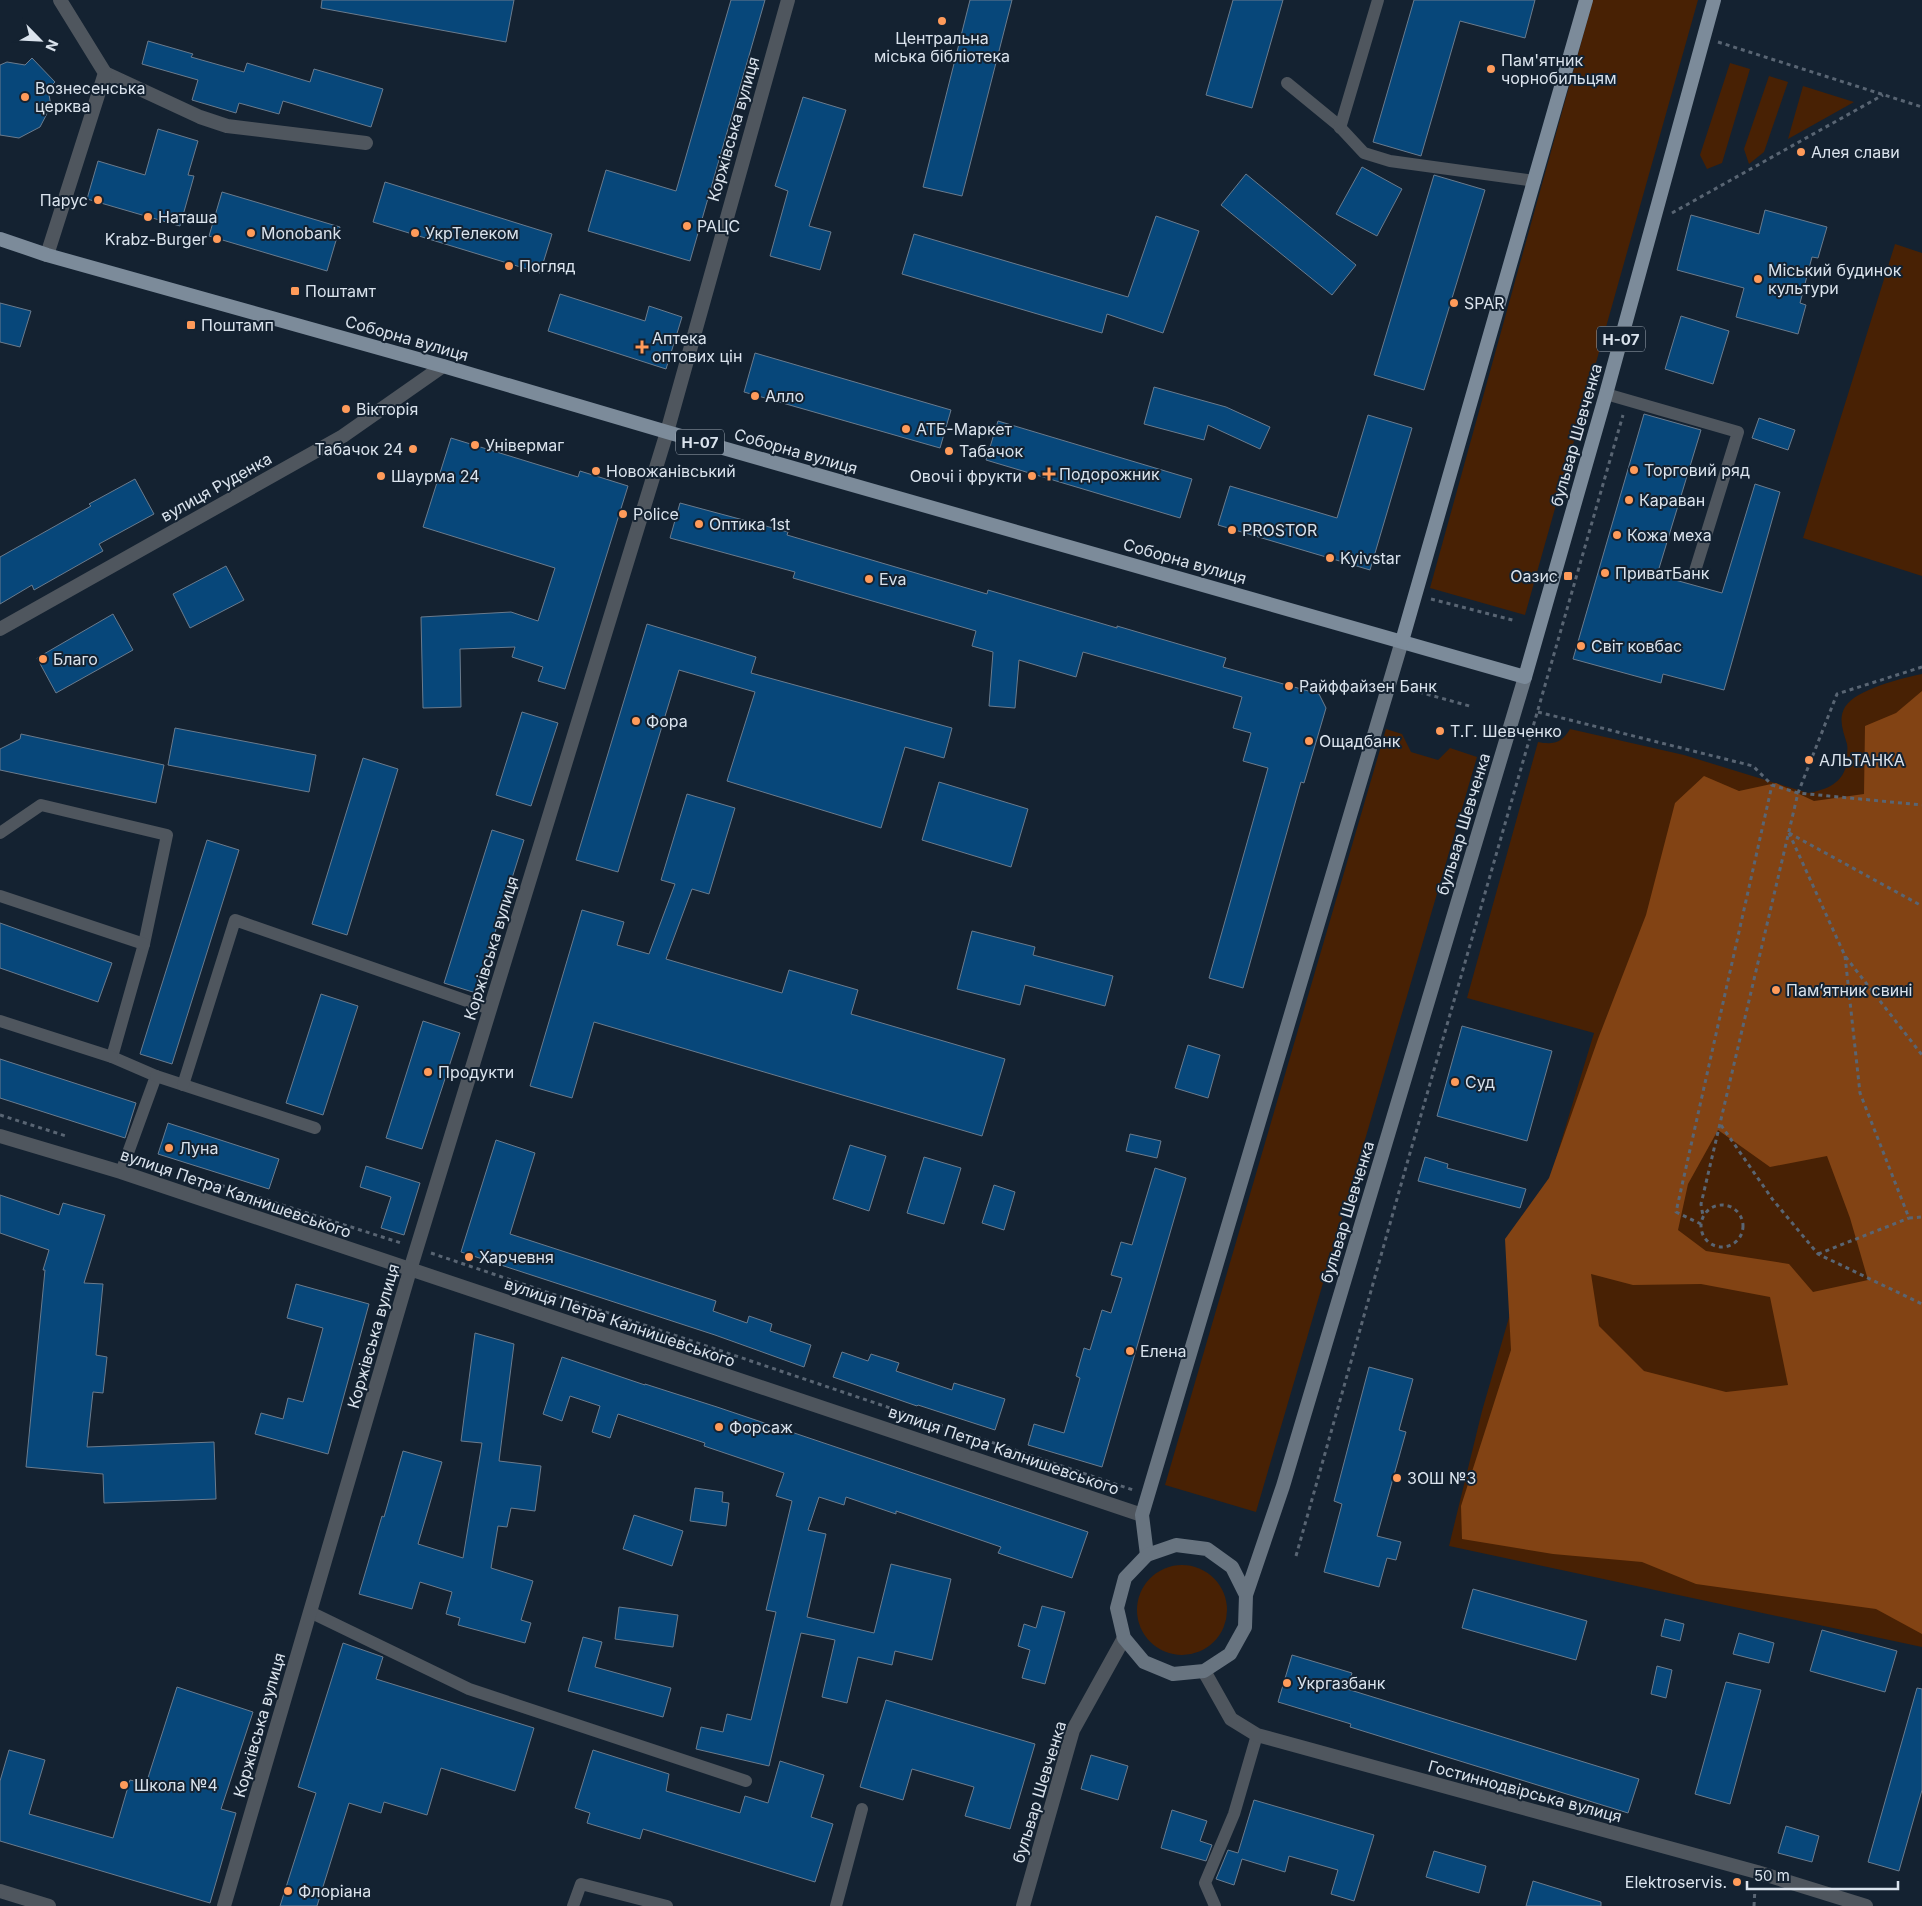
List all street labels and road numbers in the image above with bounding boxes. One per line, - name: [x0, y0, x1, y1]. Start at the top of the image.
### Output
- street label: Коржівська вулиця: [703, 54, 763, 204]
- street label: Соборна вулиця: [343, 311, 471, 365]
- road number: Н-07: [1597, 326, 1645, 352]
- street label: бульвар Шевченка: [1546, 361, 1606, 509]
- street label: Соборна вулиця: [732, 424, 860, 478]
- road number: Н-07: [676, 430, 724, 454]
- street label: вулиця Руденка: [157, 448, 275, 526]
- street label: Соборна вулиця: [1121, 534, 1249, 588]
- street label: бульвар Шевченка: [1432, 751, 1494, 897]
- street label: Коржівська вулиця: [460, 874, 522, 1022]
- street label: бульвар Шевченка: [1316, 1139, 1378, 1285]
- street label: вулиця Петра Калнишевського: [118, 1144, 354, 1242]
- street label: Коржівська вулиця: [343, 1261, 403, 1411]
- street label: вулиця Петра Калнишевського: [502, 1273, 738, 1371]
- street label: вулиця Петра Калнишевського: [886, 1401, 1122, 1499]
- street label: Коржівська вулиця: [229, 1650, 289, 1800]
- street label: бульвар Шевченка: [1008, 1719, 1070, 1865]
- street label: Гостиннодвірська вулиця: [1426, 1755, 1624, 1827]

